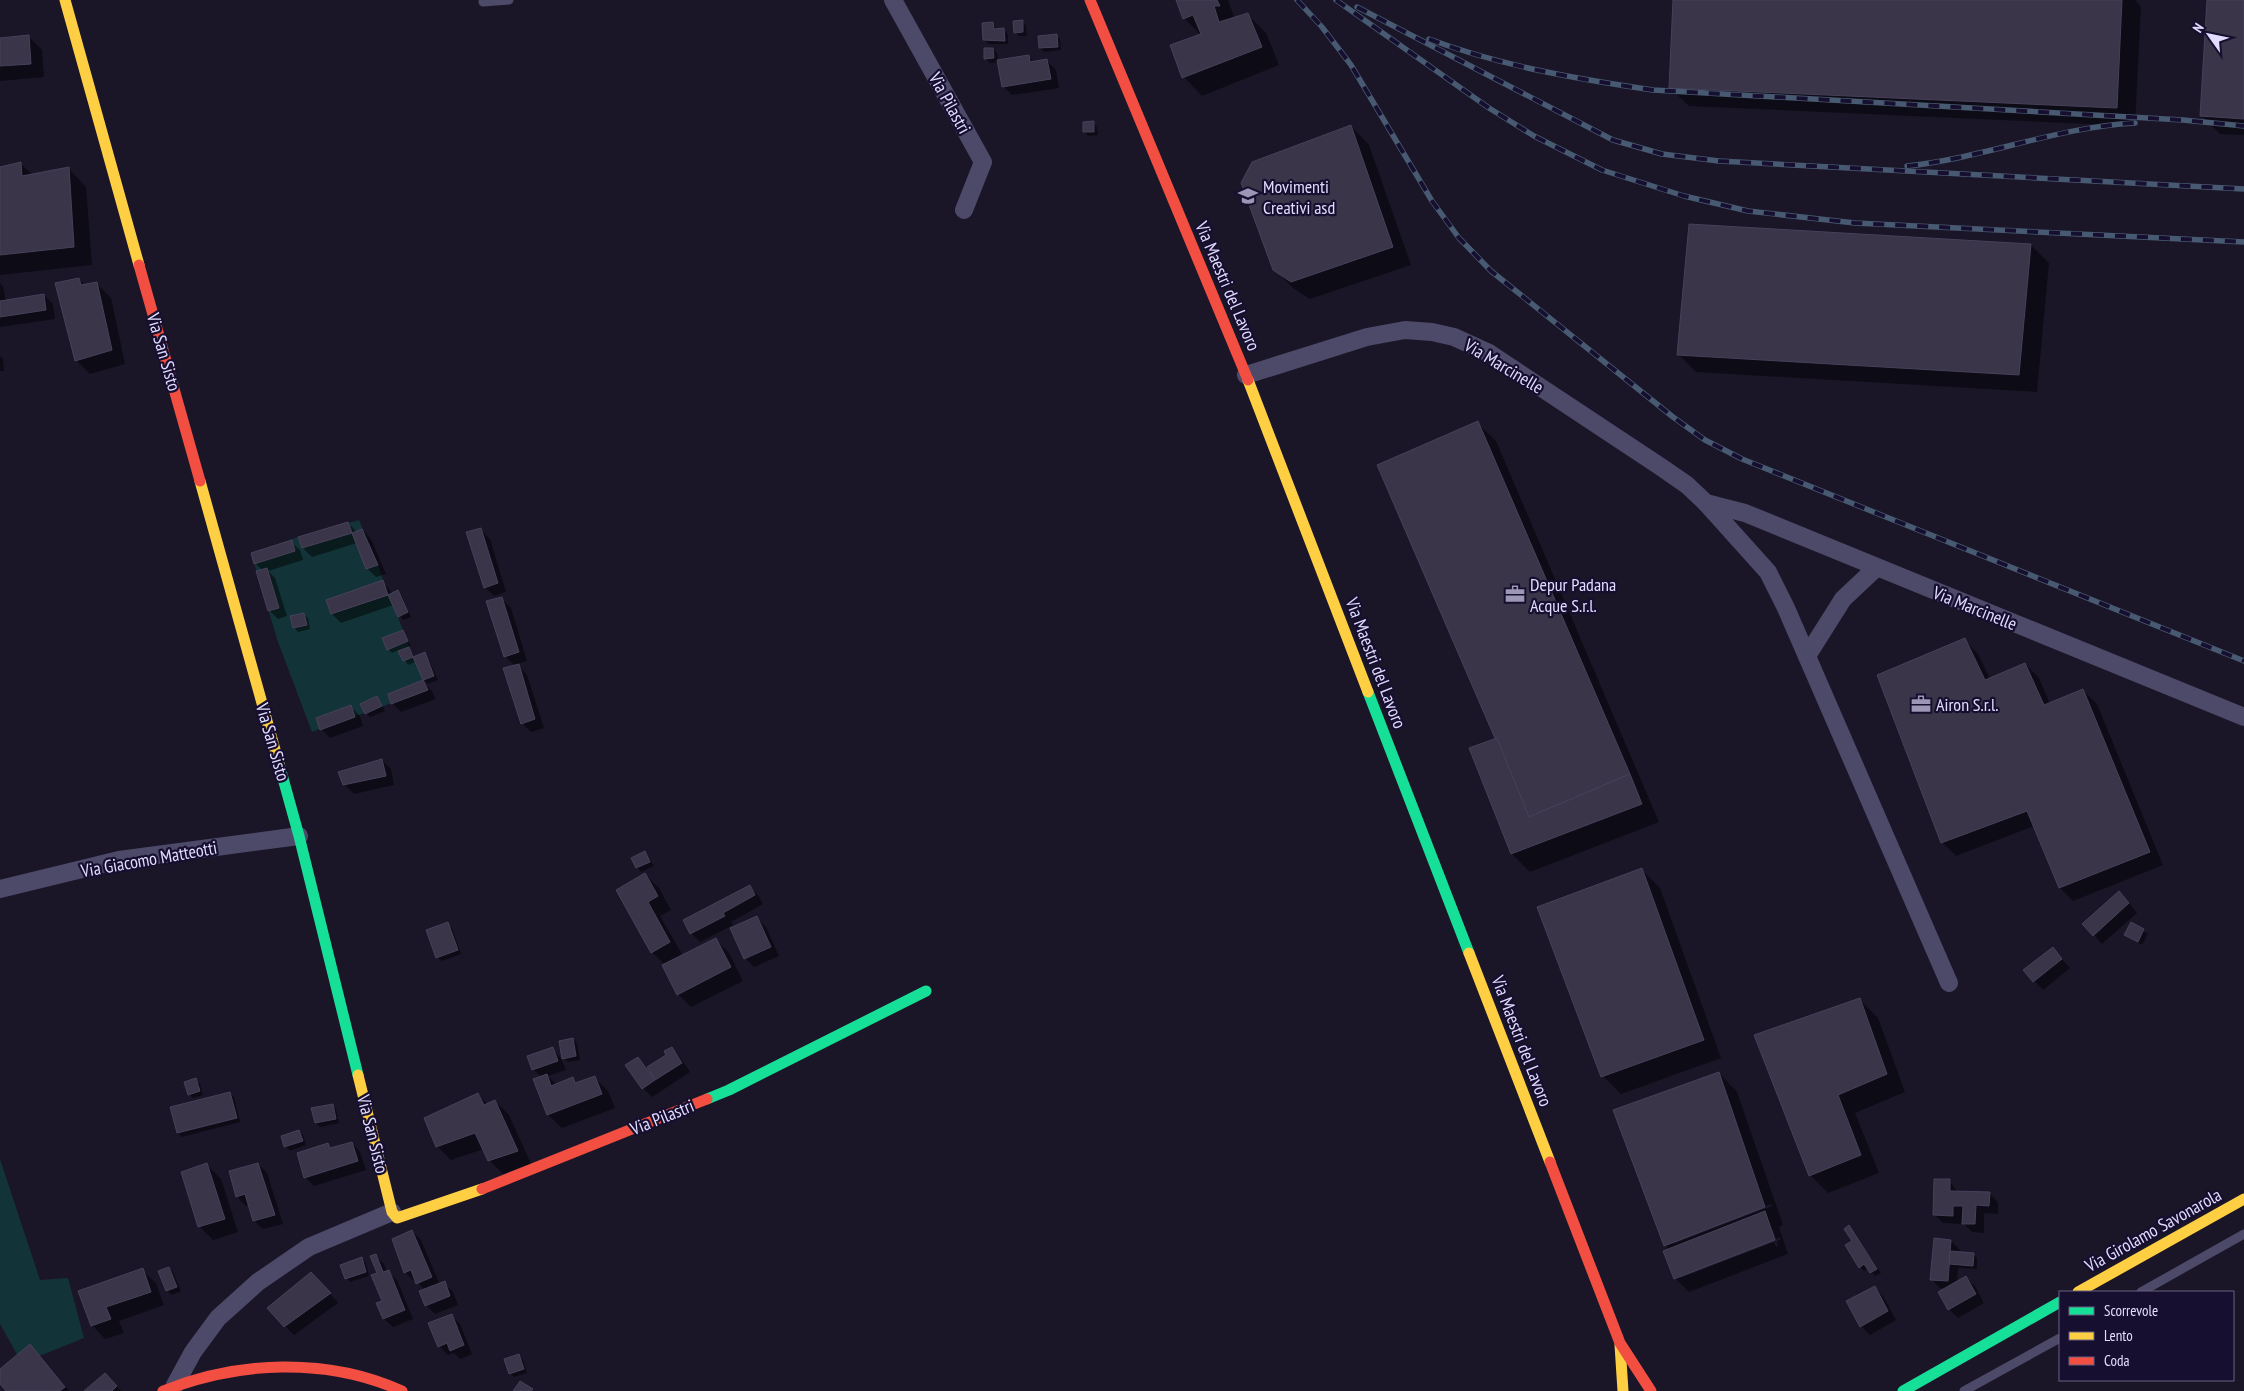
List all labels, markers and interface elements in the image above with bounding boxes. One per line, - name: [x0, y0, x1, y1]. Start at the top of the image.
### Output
- north arrow: [2184, 10, 2234, 60]
- text: N: [2188, 20, 2208, 36]
- street label: Via Pilastri: [923, 67, 976, 138]
- place label: Movimenti Creativi asd: [1263, 175, 1335, 219]
- school or university icon: Movimenti Creativi asd: [1237, 185, 1259, 207]
- street label: Via Maestri del Lavoro: [1190, 217, 1266, 354]
- street label: Via San Sisto: [142, 309, 186, 394]
- street label: Via Marcinelle: [1459, 333, 1548, 399]
- place label: Depur Padana Acque S.r.l.: [1530, 573, 1616, 617]
- street label: Via Marcinelle: [1929, 580, 2020, 635]
- office icon: Depur Padana Acque S.r.l.: [1504, 583, 1526, 605]
- street label: Via Maestri del Lavoro: [1340, 593, 1412, 732]
- office icon: Airon S.r.l.: [1910, 693, 1932, 715]
- place label: Airon S.r.l.: [1936, 693, 1998, 716]
- street label: Via San Sisto: [251, 699, 295, 784]
- street label: Via Giacomo Matteotti: [78, 836, 219, 882]
- street label: Via Maestri del Lavoro: [1486, 971, 1558, 1110]
- street label: Via San Sisto: [352, 1091, 394, 1176]
- street label: Via Pilastri: [626, 1094, 697, 1141]
- street label: Via Girolamo Savonarola: [2080, 1183, 2225, 1277]
- legend: [2059, 1291, 2234, 1381]
- text: Scorrevole: [2104, 1301, 2158, 1320]
- text: Lento: [2104, 1326, 2133, 1345]
- text: Coda: [2104, 1351, 2129, 1370]

